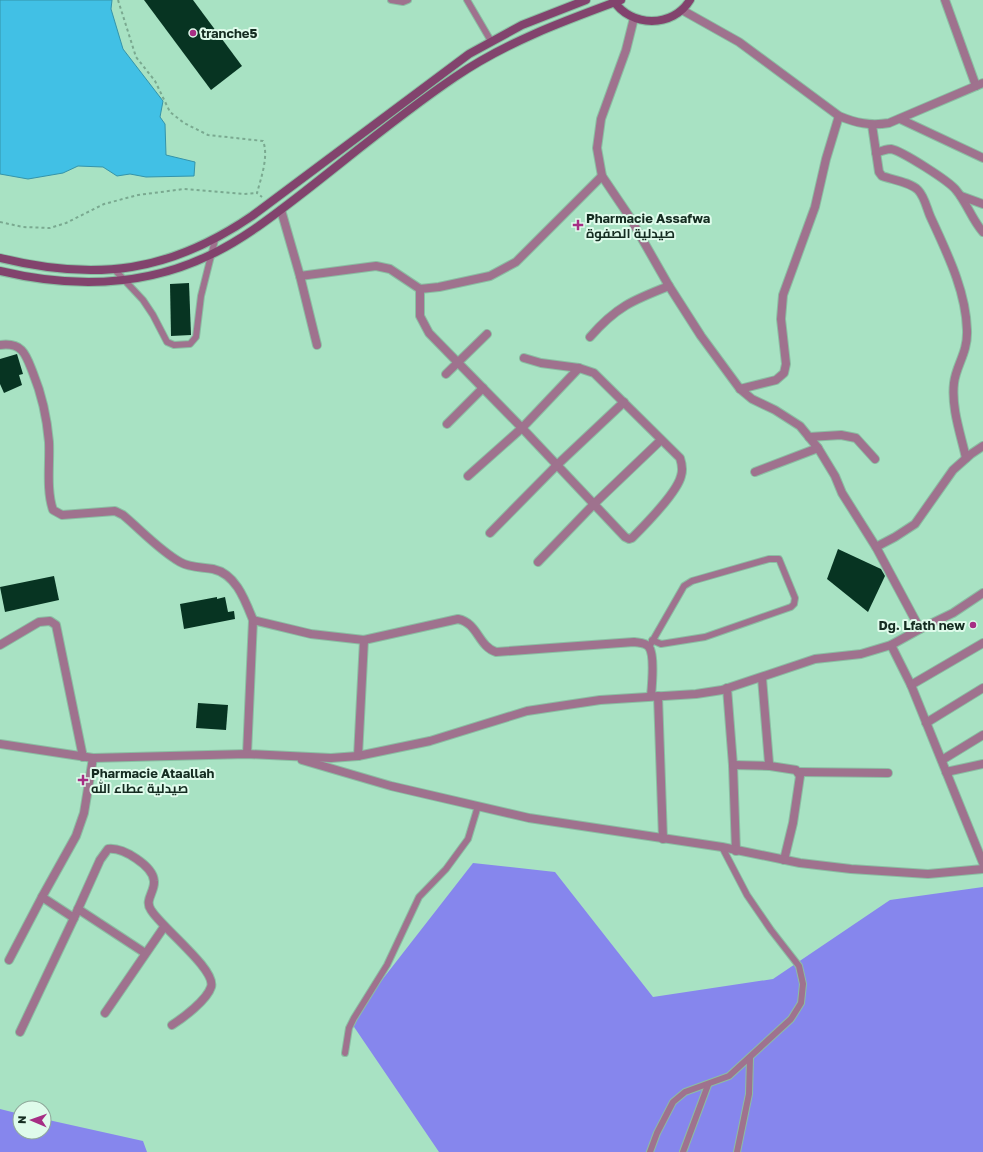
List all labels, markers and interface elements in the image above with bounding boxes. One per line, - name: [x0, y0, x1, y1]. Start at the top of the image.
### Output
- place label: tranche5: [201, 25, 257, 41]
- marker: tranche5: [188, 28, 198, 38]
- place label: Pharmacie Assafwa صيدلية الصفوة: [586, 210, 711, 242]
- marker: Pharmacie Assafwa صيدلية الصفوة: [573, 220, 583, 230]
- place label: Dg. Lfath new: [879, 617, 965, 633]
- marker: Dg. Lfath new: [968, 620, 978, 630]
- place label: Pharmacie Ataallah صيدلية عطاء الله: [91, 765, 214, 796]
- marker: Pharmacie Ataallah صيدلية عطاء الله: [78, 775, 88, 785]
- north arrow: [12, 1100, 52, 1140]
- text: N: [15, 1115, 28, 1124]

